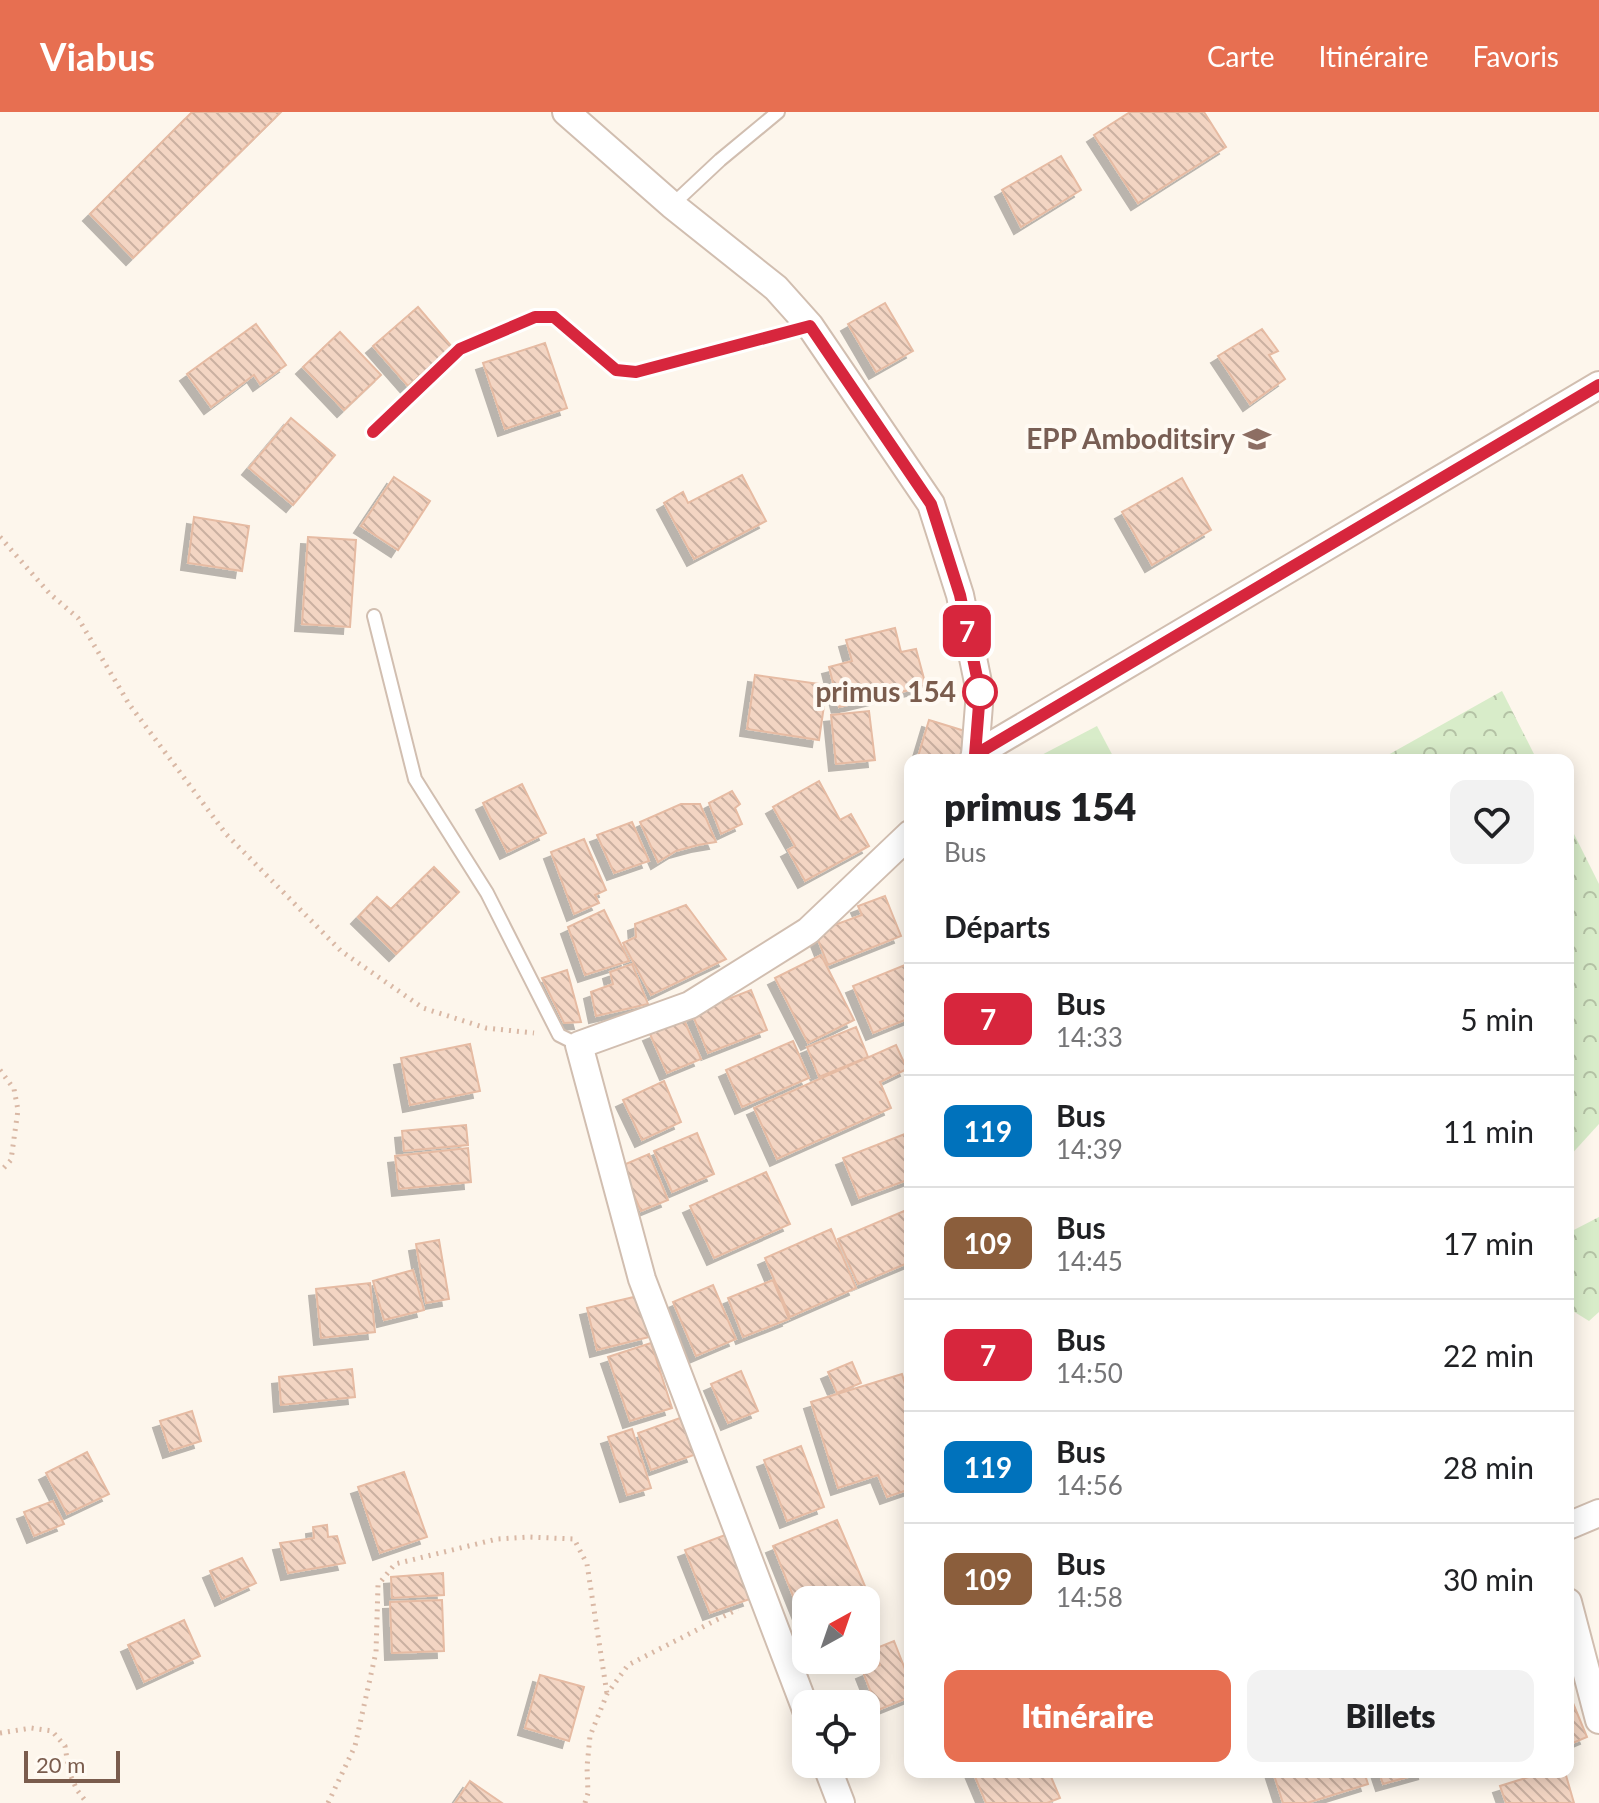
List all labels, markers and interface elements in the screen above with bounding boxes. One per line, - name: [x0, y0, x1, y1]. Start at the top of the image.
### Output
- text: Viabus: [40, 33, 155, 79]
- text: Carte: [1207, 39, 1274, 73]
- text: Itinéraire: [1318, 39, 1429, 73]
- text: Favoris: [1473, 39, 1559, 73]
- place label: EPP Amboditsiry: [1026, 421, 1235, 455]
- school or university icon: EPP Amboditsiry: [1242, 424, 1272, 454]
- line badge: 7: [941, 605, 993, 657]
- text: 7: [959, 614, 975, 648]
- place label: primus 154: [815, 674, 956, 708]
- marker: primus 154: [963, 675, 997, 709]
- button: heart: [1450, 780, 1534, 864]
- text: primus 154: [944, 783, 1136, 829]
- text: Bus: [944, 836, 986, 868]
- text: Départs: [944, 908, 1050, 944]
- text: Bus: [1056, 985, 1106, 1021]
- text: 5 min: [1460, 1001, 1534, 1037]
- text: 7: [980, 1002, 996, 1036]
- text: 14:33: [1056, 1021, 1123, 1053]
- text: Bus: [1056, 1097, 1106, 1133]
- text: 11 min: [1443, 1113, 1534, 1149]
- text: 119: [964, 1114, 1012, 1148]
- text: 14:39: [1056, 1133, 1123, 1165]
- text: Bus: [1056, 1209, 1106, 1245]
- text: 17 min: [1443, 1225, 1534, 1261]
- text: 109: [964, 1226, 1012, 1260]
- text: 14:45: [1056, 1245, 1123, 1277]
- text: Bus: [1056, 1321, 1106, 1357]
- text: 22 min: [1443, 1337, 1534, 1373]
- text: 7: [980, 1338, 996, 1372]
- text: 14:50: [1056, 1357, 1123, 1389]
- text: Bus: [1056, 1433, 1106, 1469]
- text: 28 min: [1443, 1449, 1534, 1485]
- text: 119: [964, 1450, 1012, 1484]
- text: 14:56: [1056, 1469, 1123, 1501]
- text: Bus: [1056, 1545, 1106, 1581]
- text: 30 min: [1443, 1561, 1534, 1597]
- text: 109: [964, 1562, 1012, 1596]
- text: 14:58: [1056, 1581, 1123, 1613]
- north arrow: [792, 1586, 880, 1674]
- map controls: [792, 1586, 880, 1778]
- button: Itinéraire: [944, 1670, 1231, 1762]
- button: Billets: [1247, 1670, 1534, 1762]
- button: locate: [792, 1690, 880, 1778]
- scale bar: [24, 1747, 120, 1783]
- text: 20 m: [36, 1751, 85, 1778]

